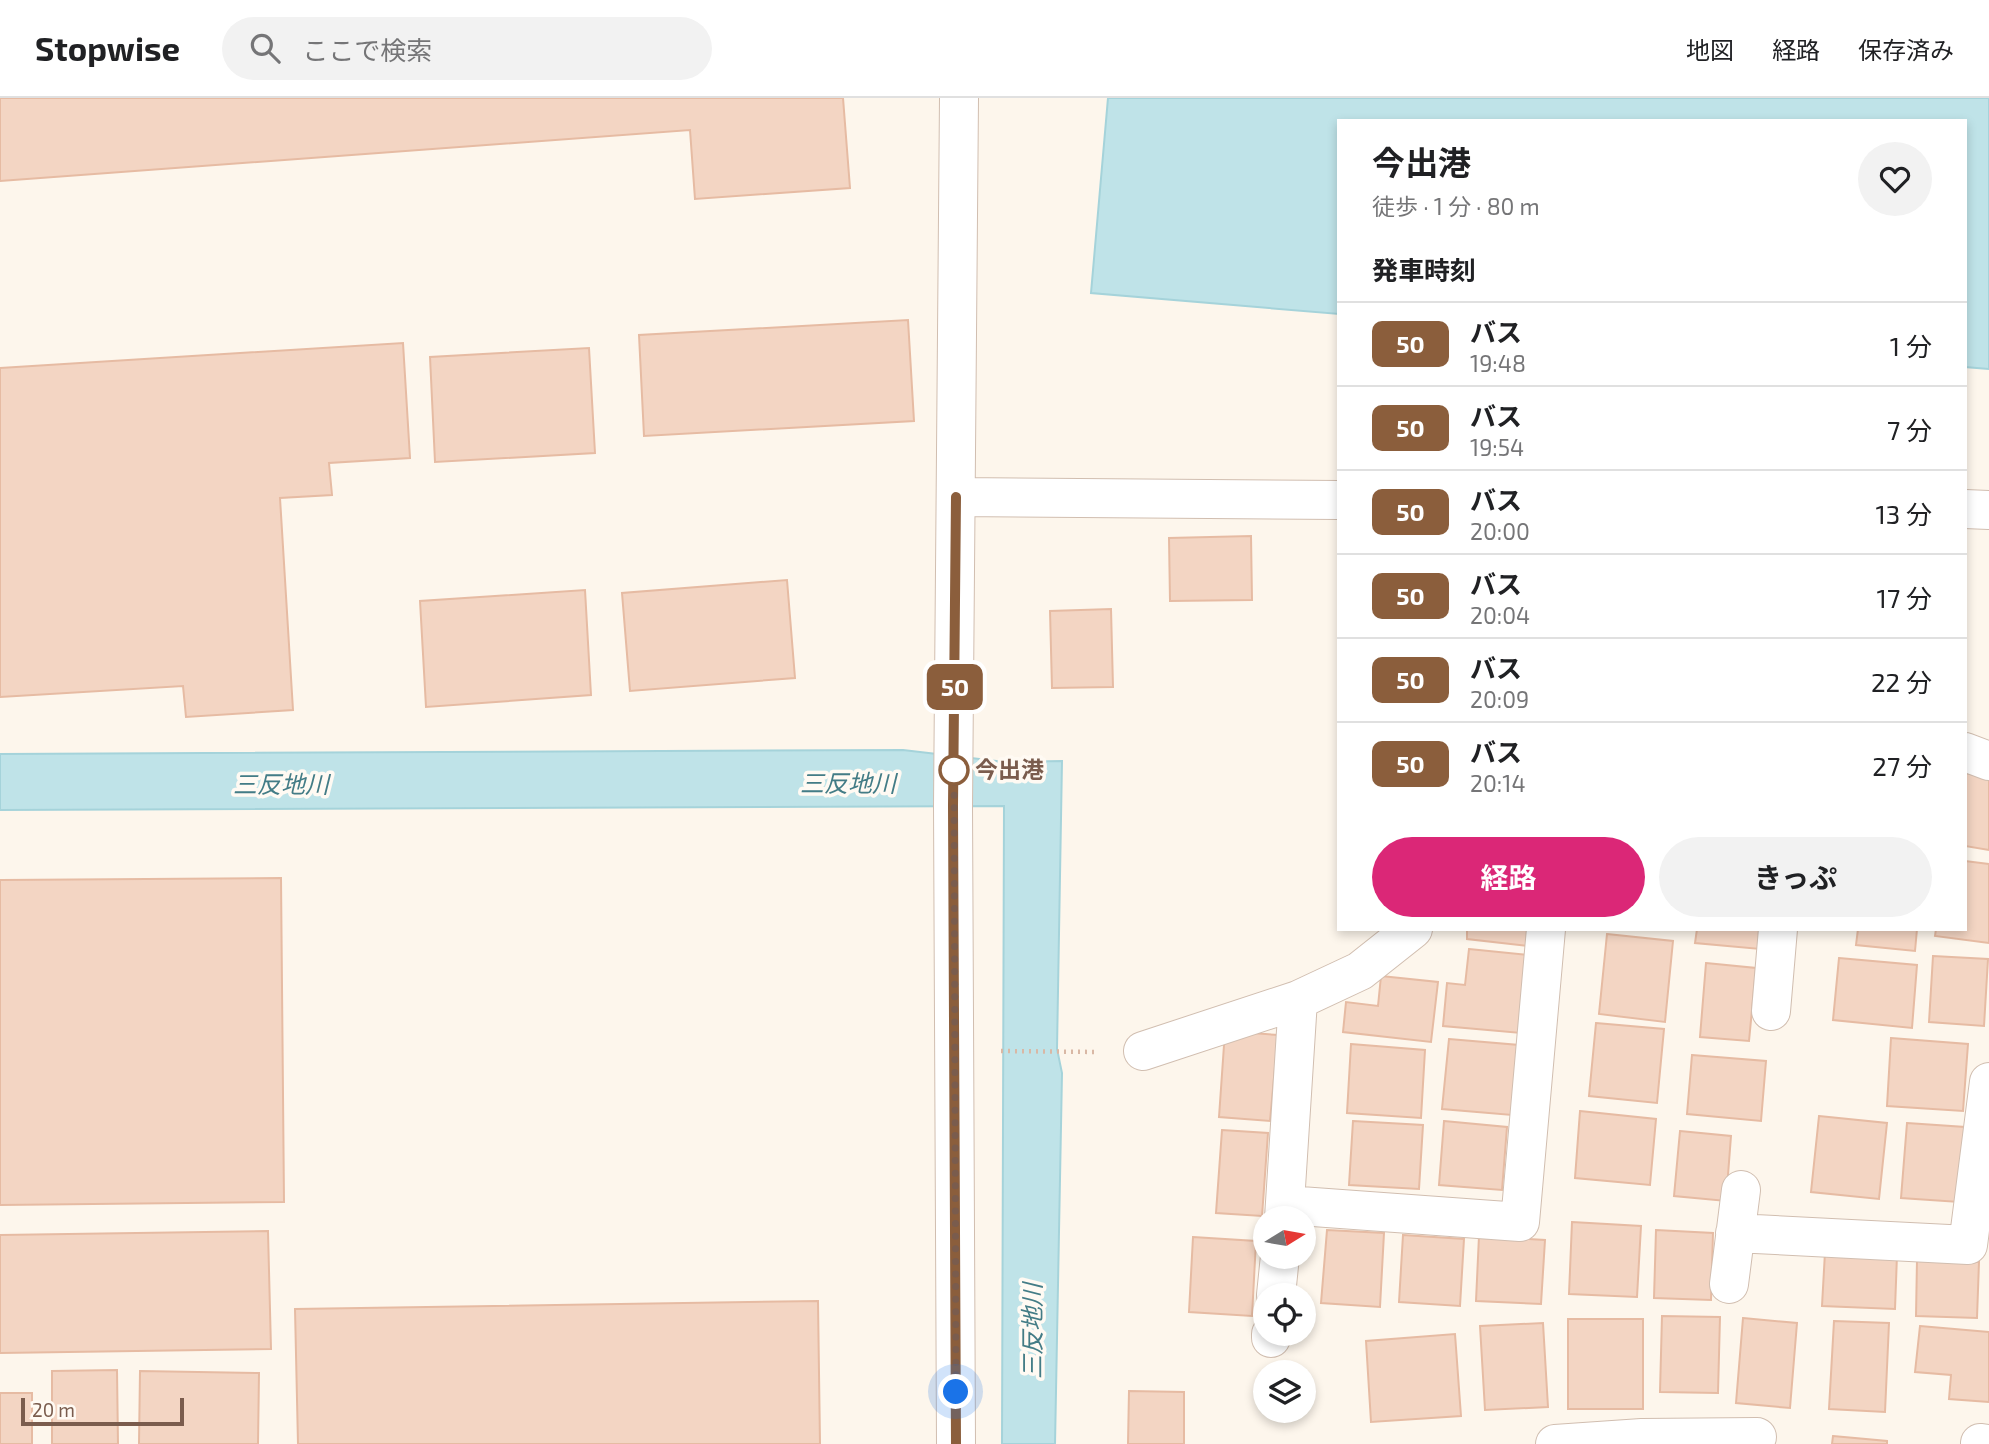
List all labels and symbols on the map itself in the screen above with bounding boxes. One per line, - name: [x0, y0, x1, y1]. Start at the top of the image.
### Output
- line badge: 50: [923, 664, 986, 710]
- marker: 今出港: [939, 755, 969, 785]
- place label: 今出港: [975, 755, 1044, 783]
- water label: 三反地川: [800, 768, 899, 797]
- water label: 三反地川: [233, 769, 332, 798]
- north arrow: [1253, 1206, 1316, 1269]
- water label: 三反地川: [1017, 1280, 1046, 1379]
- your location: [938, 1374, 973, 1409]
- scale bar: [21, 1395, 184, 1427]

